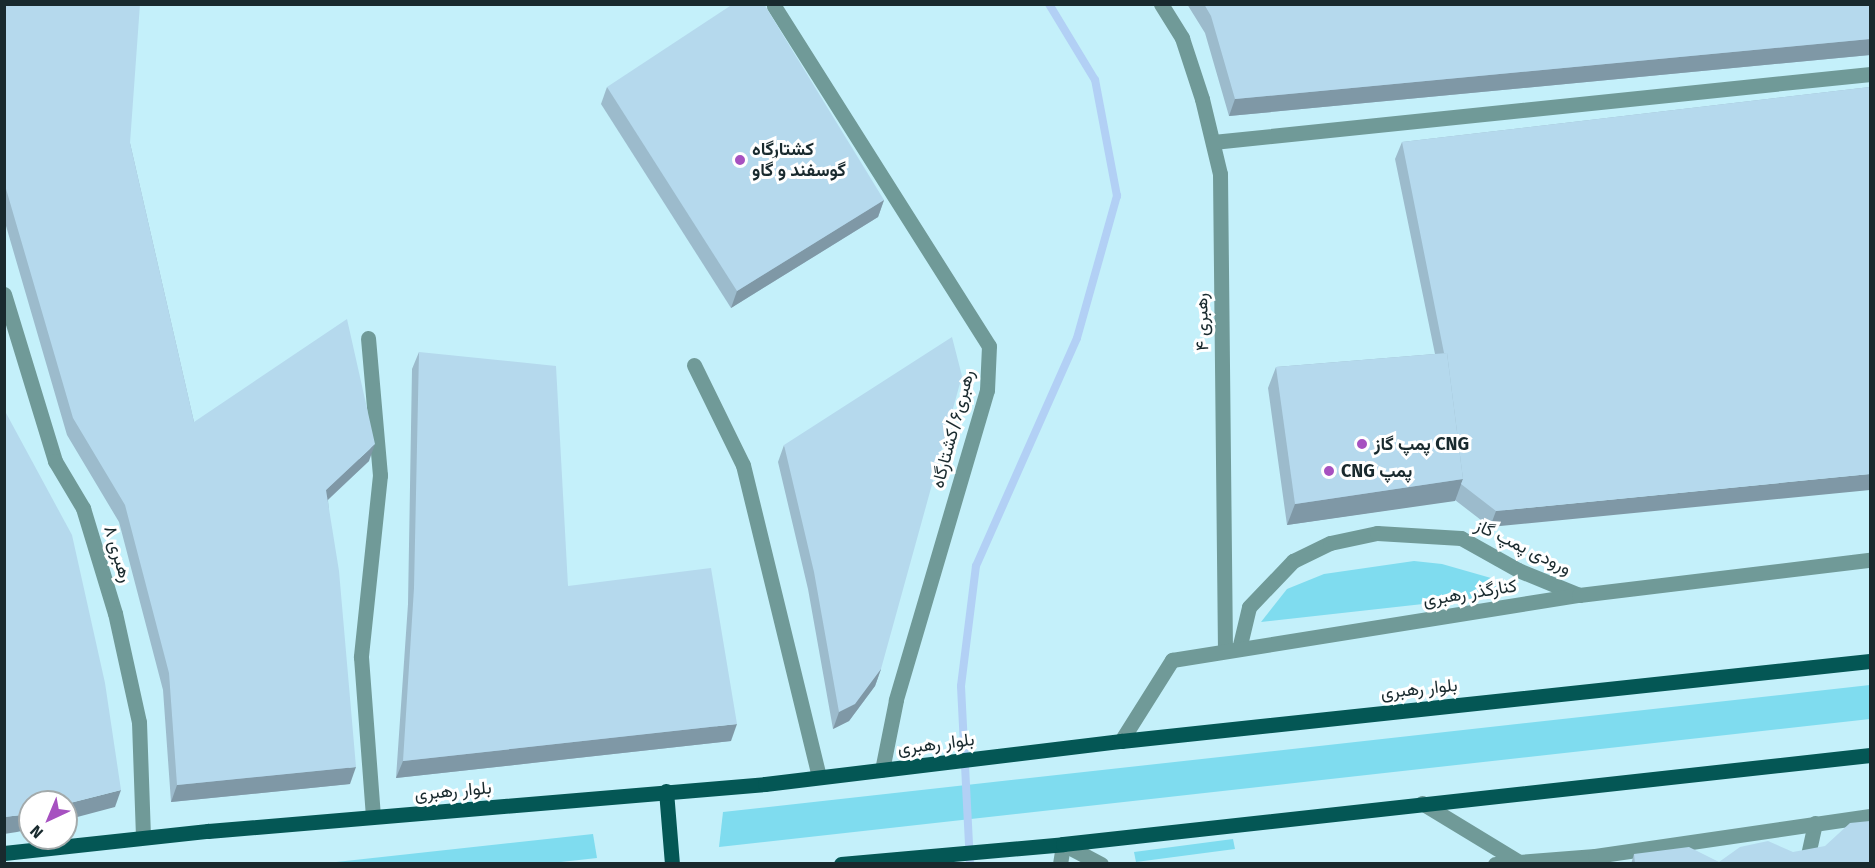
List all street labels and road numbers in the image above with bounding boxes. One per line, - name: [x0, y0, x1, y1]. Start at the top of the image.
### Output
- street label: رهبری ۴: [1191, 293, 1213, 351]
- street label: رهبری۶/کشتارگاه: [927, 367, 979, 491]
- street label: ورودی پمپ گاز: [1471, 514, 1575, 580]
- street label: رهبری ۸: [99, 523, 137, 585]
- street label: کنارگذر رهبری: [1421, 575, 1519, 611]
- street label: بلوار رهبری: [1379, 674, 1459, 704]
- street label: بلوار رهبری: [896, 729, 976, 759]
- street label: بلوار رهبری: [414, 777, 492, 805]

